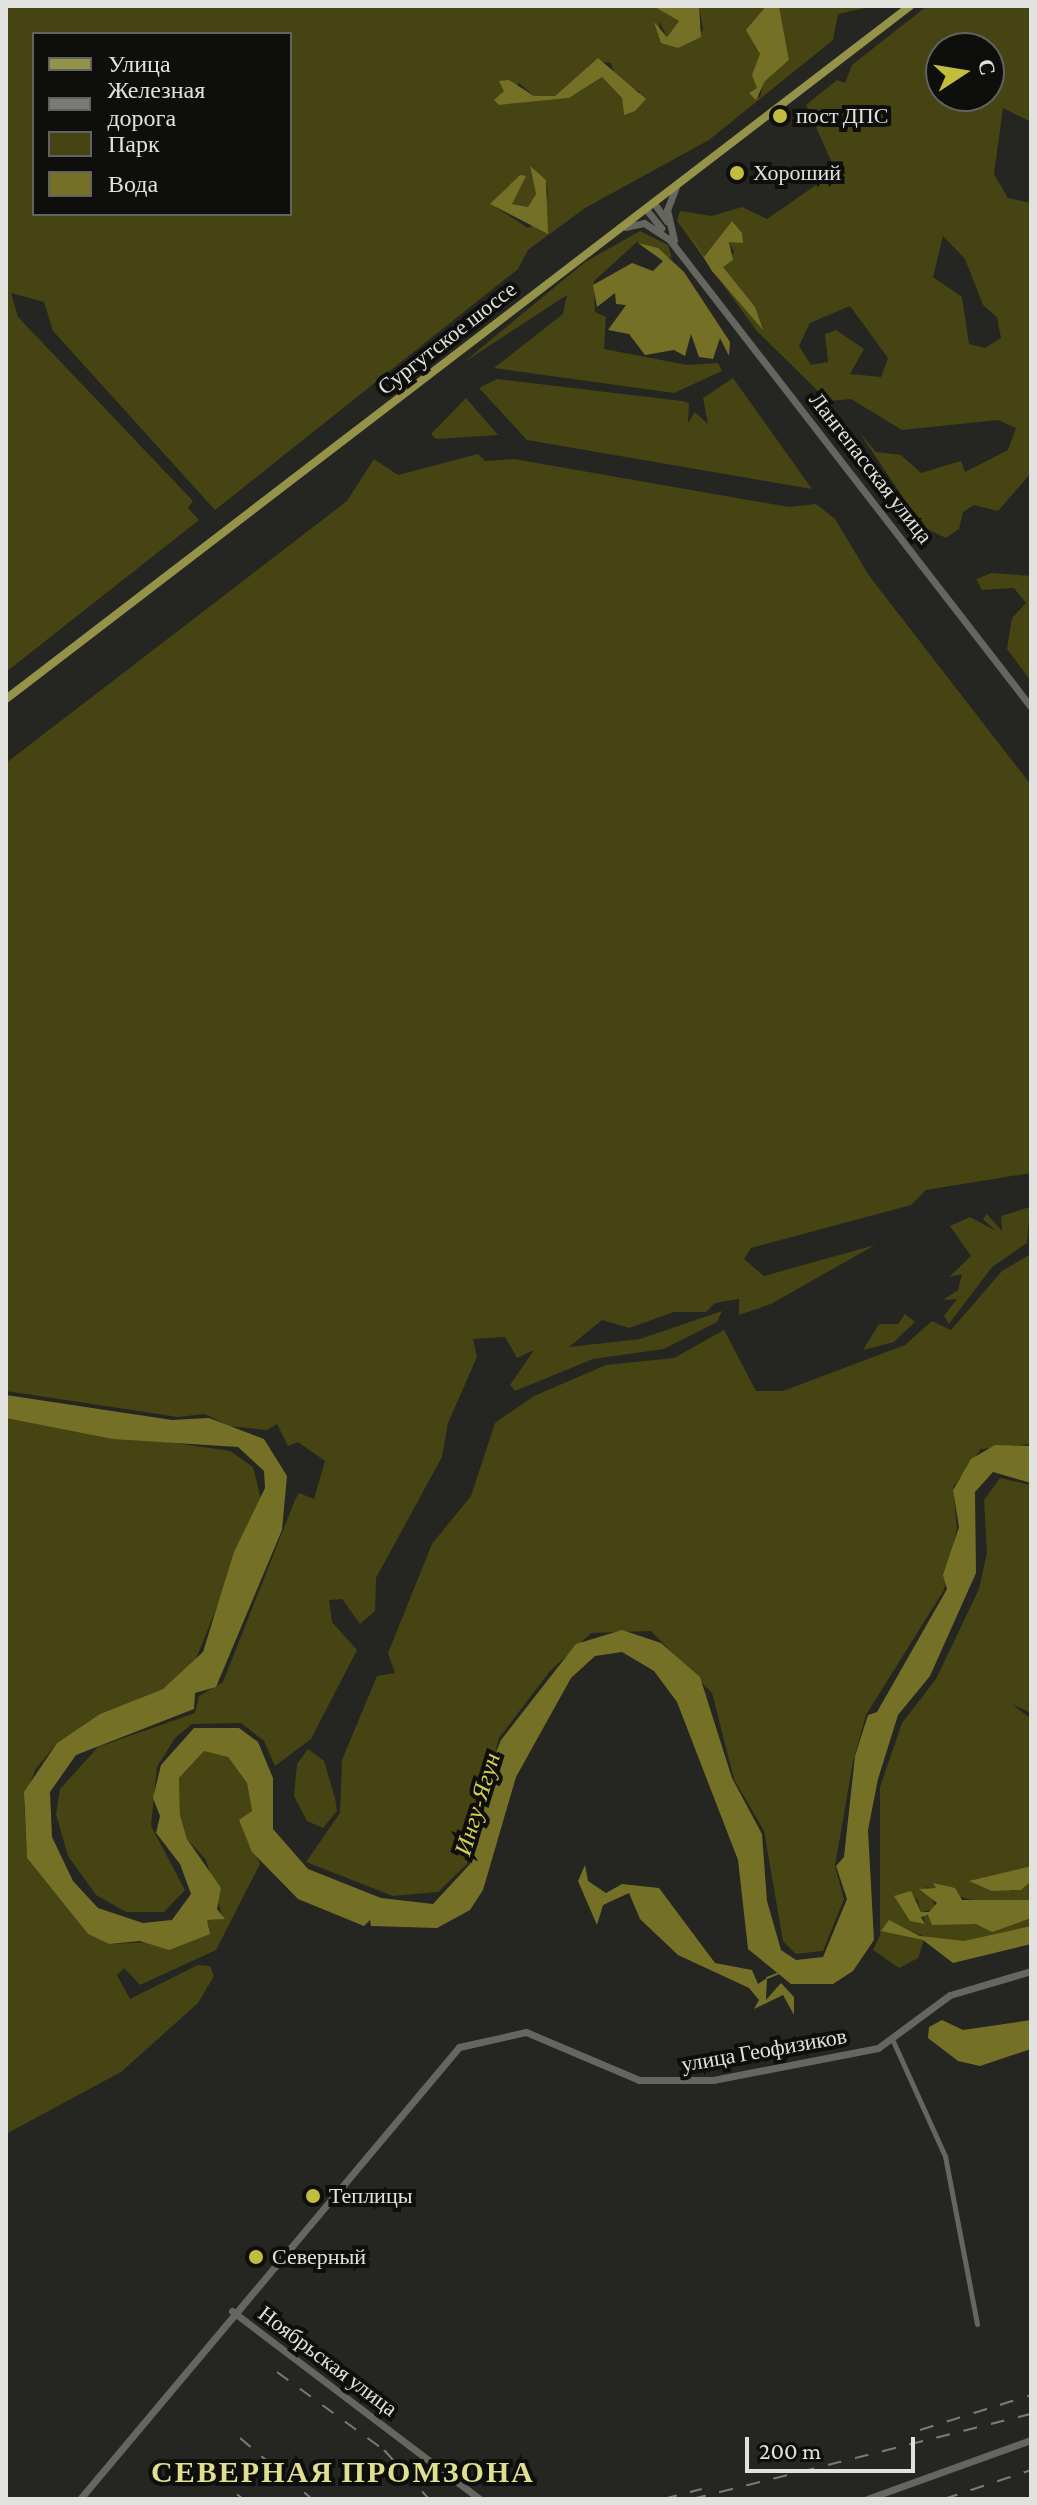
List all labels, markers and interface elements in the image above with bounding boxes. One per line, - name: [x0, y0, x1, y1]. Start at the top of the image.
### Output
- legend: [32, 32, 292, 216]
- north arrow: [925, 32, 1005, 112]
- text: Улица: [108, 50, 171, 77]
- text: С: [973, 57, 1001, 78]
- text: Железная дорога: [107, 76, 205, 131]
- place label: пост ДПС: [796, 103, 888, 129]
- marker: пост ДПС: [771, 107, 789, 125]
- text: Парк: [108, 130, 160, 157]
- place label: Хороший: [753, 160, 841, 186]
- marker: Хороший: [728, 164, 746, 182]
- text: Вода: [108, 170, 158, 197]
- street label: Сургутское шоссе: [372, 276, 522, 400]
- street label: Лангепасская улица: [804, 387, 938, 549]
- water label: Ингу-Ягун: [448, 1749, 506, 1859]
- street label: улица Геофизиков: [679, 2022, 849, 2078]
- place label: Теплицы: [329, 2183, 412, 2209]
- marker: Теплицы: [304, 2187, 322, 2205]
- place label: Северный: [272, 2244, 366, 2270]
- marker: Северный: [247, 2248, 265, 2266]
- street label: Ноябрьская улица: [253, 2300, 403, 2422]
- scale bar: [749, 2421, 919, 2471]
- text: 200 m: [759, 2437, 821, 2464]
- district label: СЕВЕРНАЯ ПРОМЗОНА: [151, 2454, 535, 2490]

